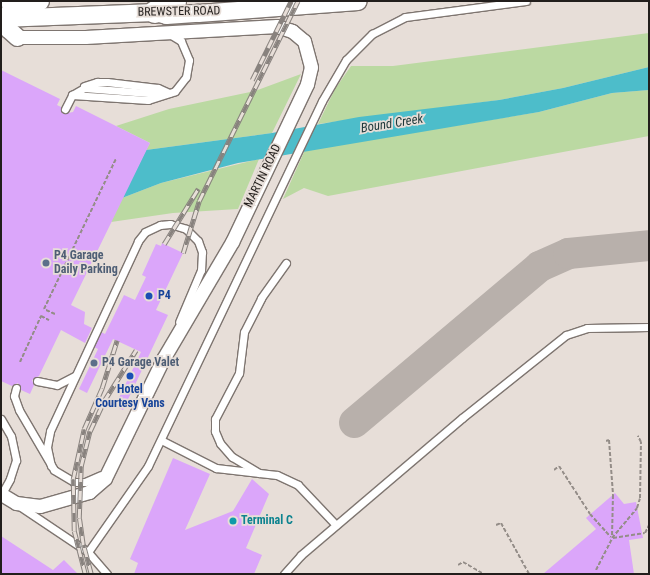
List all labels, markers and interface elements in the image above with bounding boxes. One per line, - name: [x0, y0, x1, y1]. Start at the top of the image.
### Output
- street label: BREWSTER ROAD: [137, 4, 221, 20]
- water label: Bound Creek: [360, 111, 424, 137]
- street label: MARTIN ROAD: [241, 142, 285, 210]
- place label: P4 Garage Daily Parking: [54, 249, 118, 277]
- marker: P4 Garage Daily Parking: [41, 258, 51, 268]
- place label: P4: [158, 289, 171, 303]
- marker: P4: [143, 290, 155, 302]
- place label: P4 Garage Valet: [102, 356, 179, 370]
- marker: P4 Garage Valet: [89, 358, 99, 368]
- marker: Hotel Courtesy Vans: [125, 371, 135, 381]
- place label: Hotel Courtesy Vans: [95, 383, 165, 411]
- place label: Terminal C: [241, 514, 293, 528]
- marker: Terminal C: [228, 516, 238, 526]

